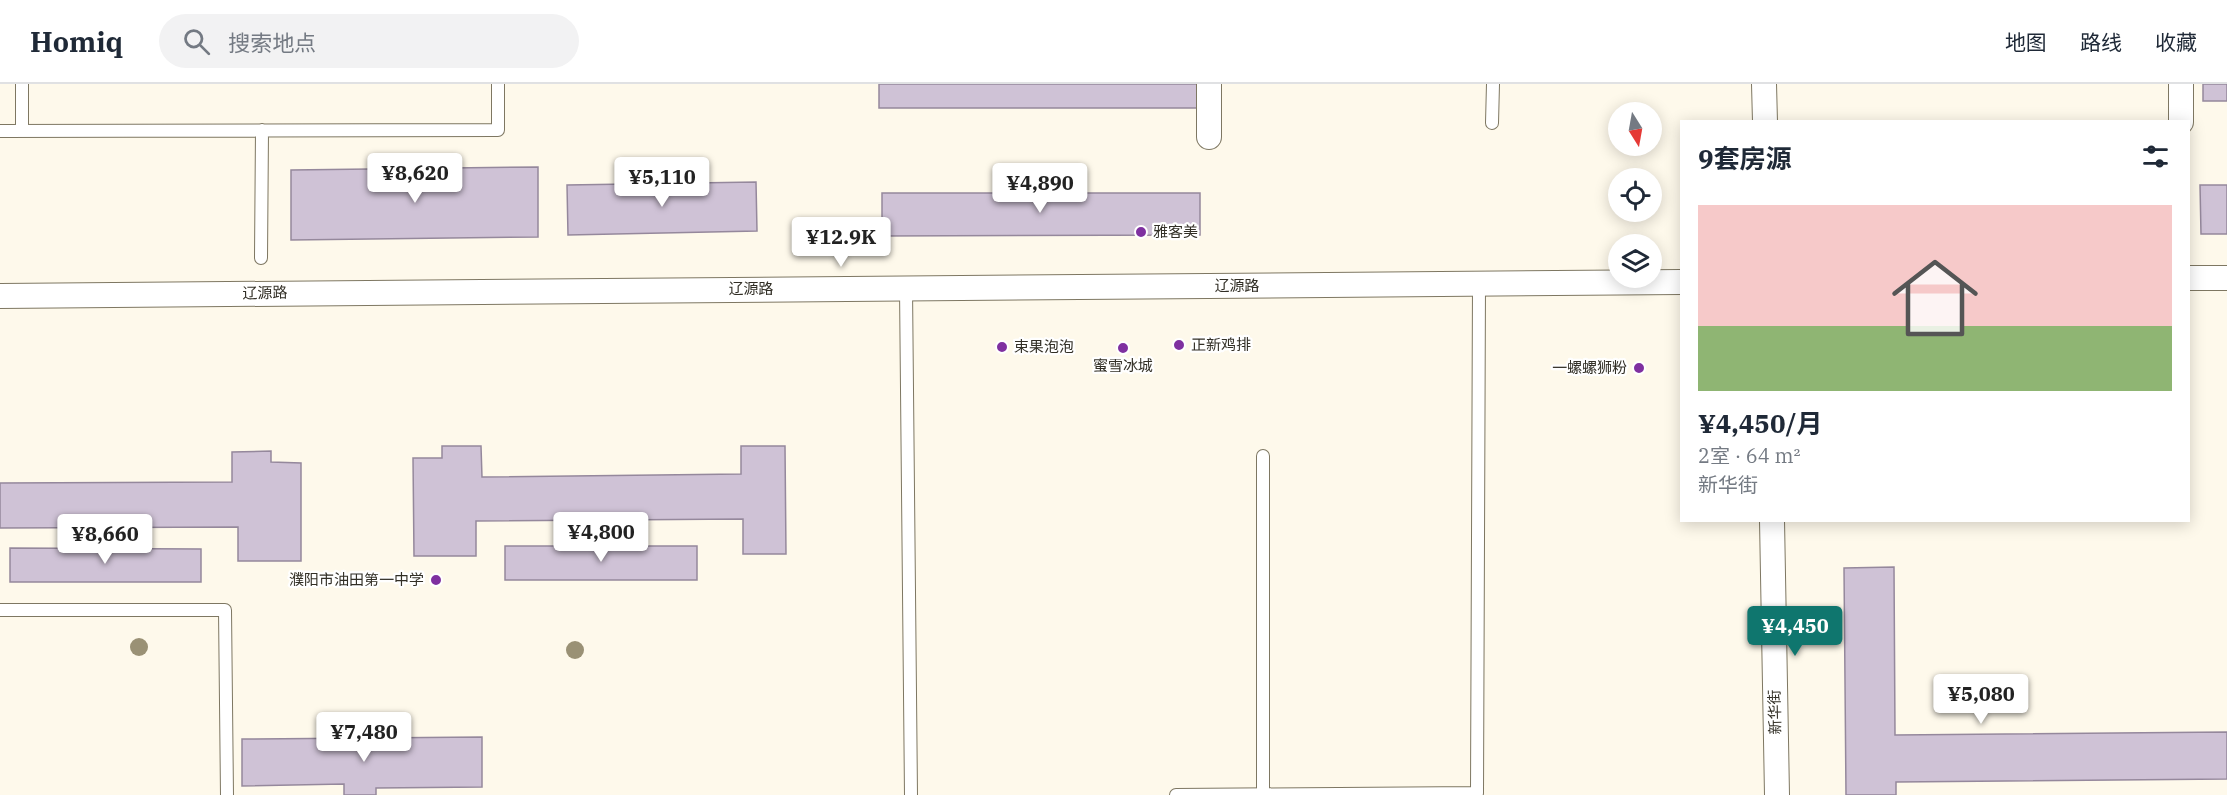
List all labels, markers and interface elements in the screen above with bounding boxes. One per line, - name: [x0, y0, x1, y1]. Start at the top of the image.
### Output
- search box: [159, 14, 579, 68]
- text: Homiq: [30, 23, 123, 60]
- icon: search: [180, 25, 213, 58]
- text: 搜索地点: [228, 28, 316, 57]
- text: 地图: [2005, 28, 2047, 56]
- text: 路线: [2080, 28, 2122, 56]
- text: 收藏: [2155, 28, 2197, 56]
- north arrow: [1608, 102, 1662, 156]
- map controls: [1608, 102, 1662, 288]
- icon: filters: [2139, 140, 2172, 173]
- text: 9套房源: [1698, 141, 1792, 175]
- pin: ¥8,620: [366, 153, 464, 204]
- pin: ¥5,110: [613, 157, 711, 208]
- text: ¥8,620: [381, 159, 449, 186]
- text: ¥5,110: [628, 163, 696, 190]
- pin: ¥4,890: [991, 163, 1089, 214]
- button: locate: [1608, 168, 1662, 222]
- text: ¥4,890: [1006, 169, 1074, 196]
- pin: ¥12.9K: [792, 217, 890, 268]
- place label: 雅客美: [1153, 222, 1198, 241]
- text: ¥12.9K: [806, 223, 876, 250]
- marker: 雅客美: [1134, 225, 1148, 239]
- button: layers: [1608, 234, 1662, 288]
- icon: home: [1881, 244, 1989, 352]
- street label: 辽源路: [1214, 276, 1260, 295]
- street label: 辽源路: [728, 279, 774, 298]
- street label: 辽源路: [242, 283, 288, 302]
- place label: 正新鸡排: [1191, 335, 1251, 354]
- place label: 束果泡泡: [1014, 337, 1074, 356]
- marker: 正新鸡排: [1172, 338, 1186, 352]
- marker: 束果泡泡: [995, 340, 1009, 354]
- marker: 蜜雪冰城: [1116, 341, 1130, 355]
- place label: 蜜雪冰城: [1093, 356, 1153, 375]
- place label: 一螺螺狮粉: [1552, 358, 1627, 377]
- marker: 一螺螺狮粉: [1632, 361, 1646, 375]
- text: ¥4,450/月: [1698, 406, 1823, 440]
- text: 2室 · 64 m²: [1698, 442, 1800, 469]
- text: 新华街: [1698, 471, 1758, 498]
- pin: ¥4,800: [552, 512, 650, 563]
- pin: ¥8,660: [56, 514, 154, 565]
- text: ¥4,800: [567, 518, 635, 545]
- text: ¥8,660: [71, 520, 139, 547]
- place label: 濮阳市油田第一中学: [289, 570, 424, 589]
- marker: 濮阳市油田第一中学: [429, 573, 443, 587]
- pin: ¥4,450: [1746, 606, 1844, 657]
- text: ¥4,450: [1761, 612, 1829, 639]
- pin: ¥5,080: [1932, 674, 2030, 725]
- text: ¥5,080: [1947, 680, 2015, 707]
- street label: 新华街: [1765, 689, 1784, 735]
- pin: ¥7,480: [315, 712, 413, 763]
- text: ¥7,480: [330, 718, 398, 745]

